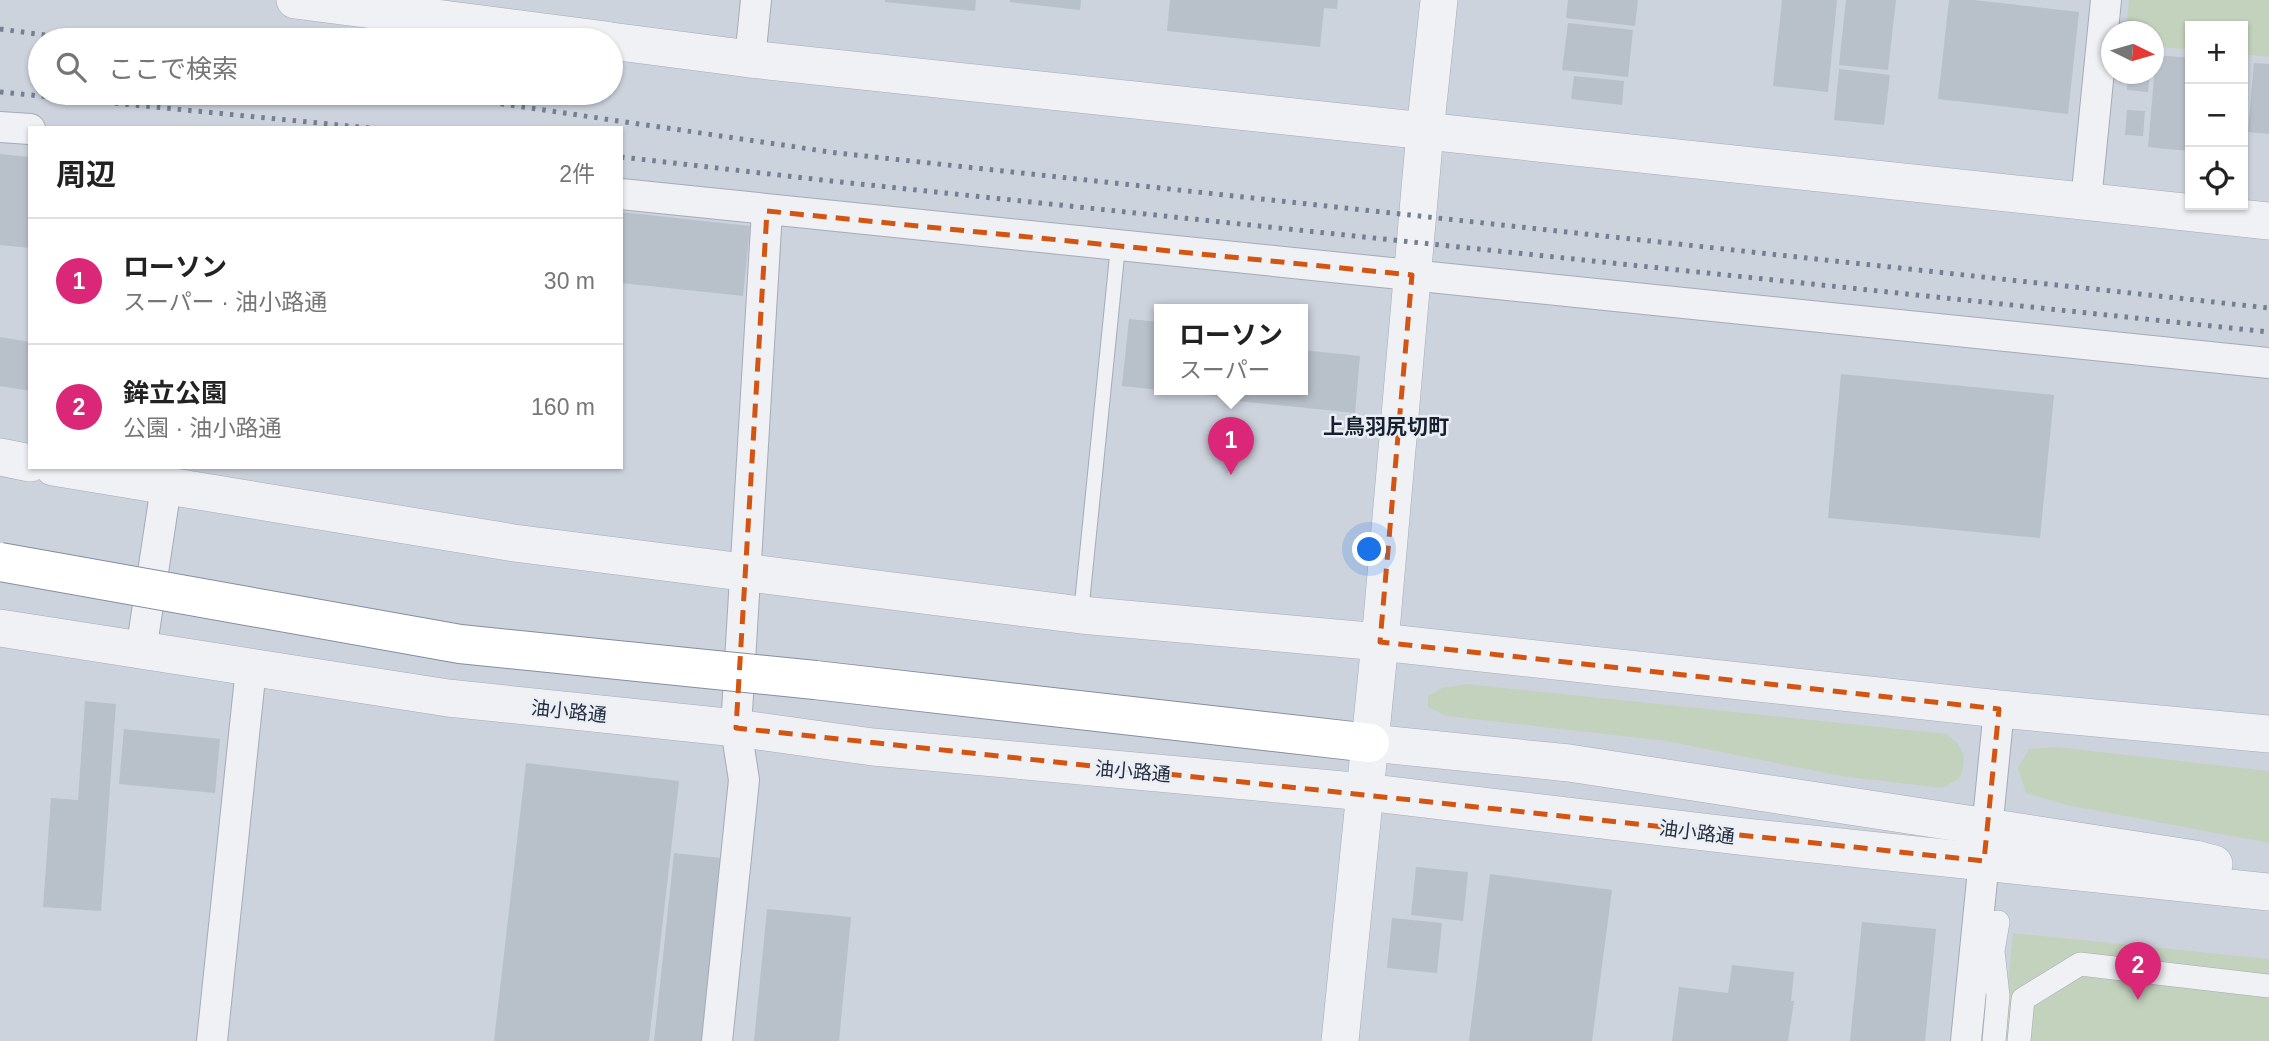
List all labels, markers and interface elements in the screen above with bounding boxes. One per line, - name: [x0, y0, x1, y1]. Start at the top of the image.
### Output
- north arrow: [2101, 21, 2164, 84]
- map controls: [2185, 21, 2248, 210]
- button: +: [2185, 21, 2248, 84]
- search box: [28, 28, 623, 105]
- icon: search: [52, 48, 90, 86]
- text: ここで検索: [108, 54, 238, 84]
- button: −: [2185, 84, 2248, 147]
- button: locate: [2185, 147, 2248, 210]
- text: 周辺: [56, 158, 116, 191]
- text: 2件: [559, 161, 595, 187]
- text: ローソン: [123, 252, 227, 282]
- text: 1: [73, 268, 85, 294]
- text: 30 m: [544, 268, 595, 294]
- text: スーパー · 油小路通: [123, 289, 327, 315]
- popup: [1154, 304, 1308, 395]
- text: ローソン: [1179, 320, 1283, 350]
- text: スーパー: [1179, 357, 1271, 383]
- text: 鉾立公園: [123, 378, 227, 408]
- text: 2: [73, 394, 85, 420]
- text: 160 m: [531, 394, 595, 420]
- text: 公園 · 油小路通: [123, 415, 281, 441]
- district label: 上鳥羽尻切町: [1323, 415, 1449, 438]
- pin: 1: [1208, 417, 1254, 475]
- your location: [1352, 532, 1386, 566]
- street label: 油小路通: [530, 697, 608, 726]
- street label: 油小路通: [1094, 758, 1172, 785]
- street label: 油小路通: [1658, 817, 1736, 848]
- pin: 2: [2115, 942, 2161, 1000]

